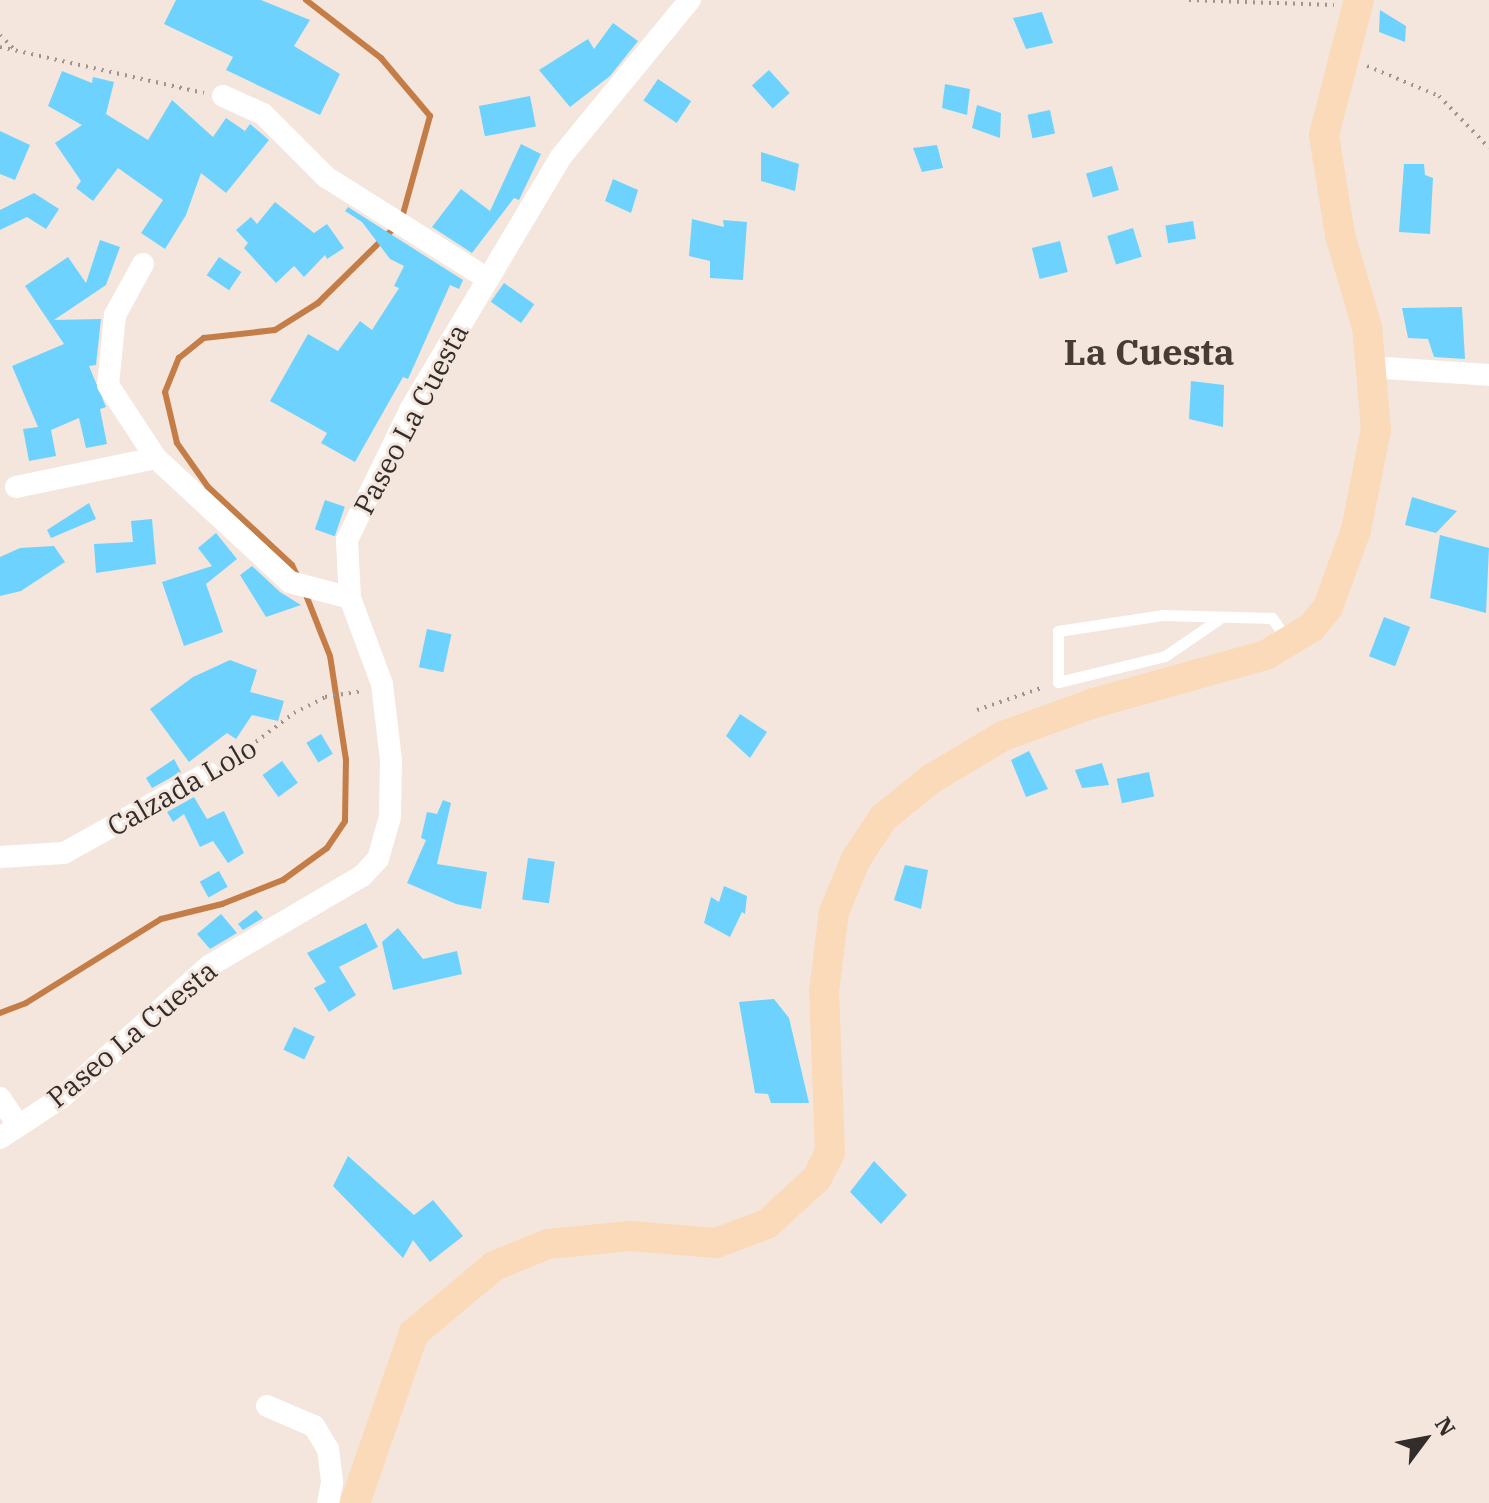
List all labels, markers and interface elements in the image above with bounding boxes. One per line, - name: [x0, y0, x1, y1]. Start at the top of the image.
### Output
- street label: Paseo La Cuesta: [347, 318, 475, 520]
- district label: La Cuesta: [1063, 330, 1235, 374]
- street label: Calzada Lolo: [101, 731, 263, 843]
- street label: Paseo La Cuesta: [40, 953, 224, 1115]
- north arrow: [1385, 1399, 1465, 1479]
- text: N: [1429, 1411, 1463, 1441]

